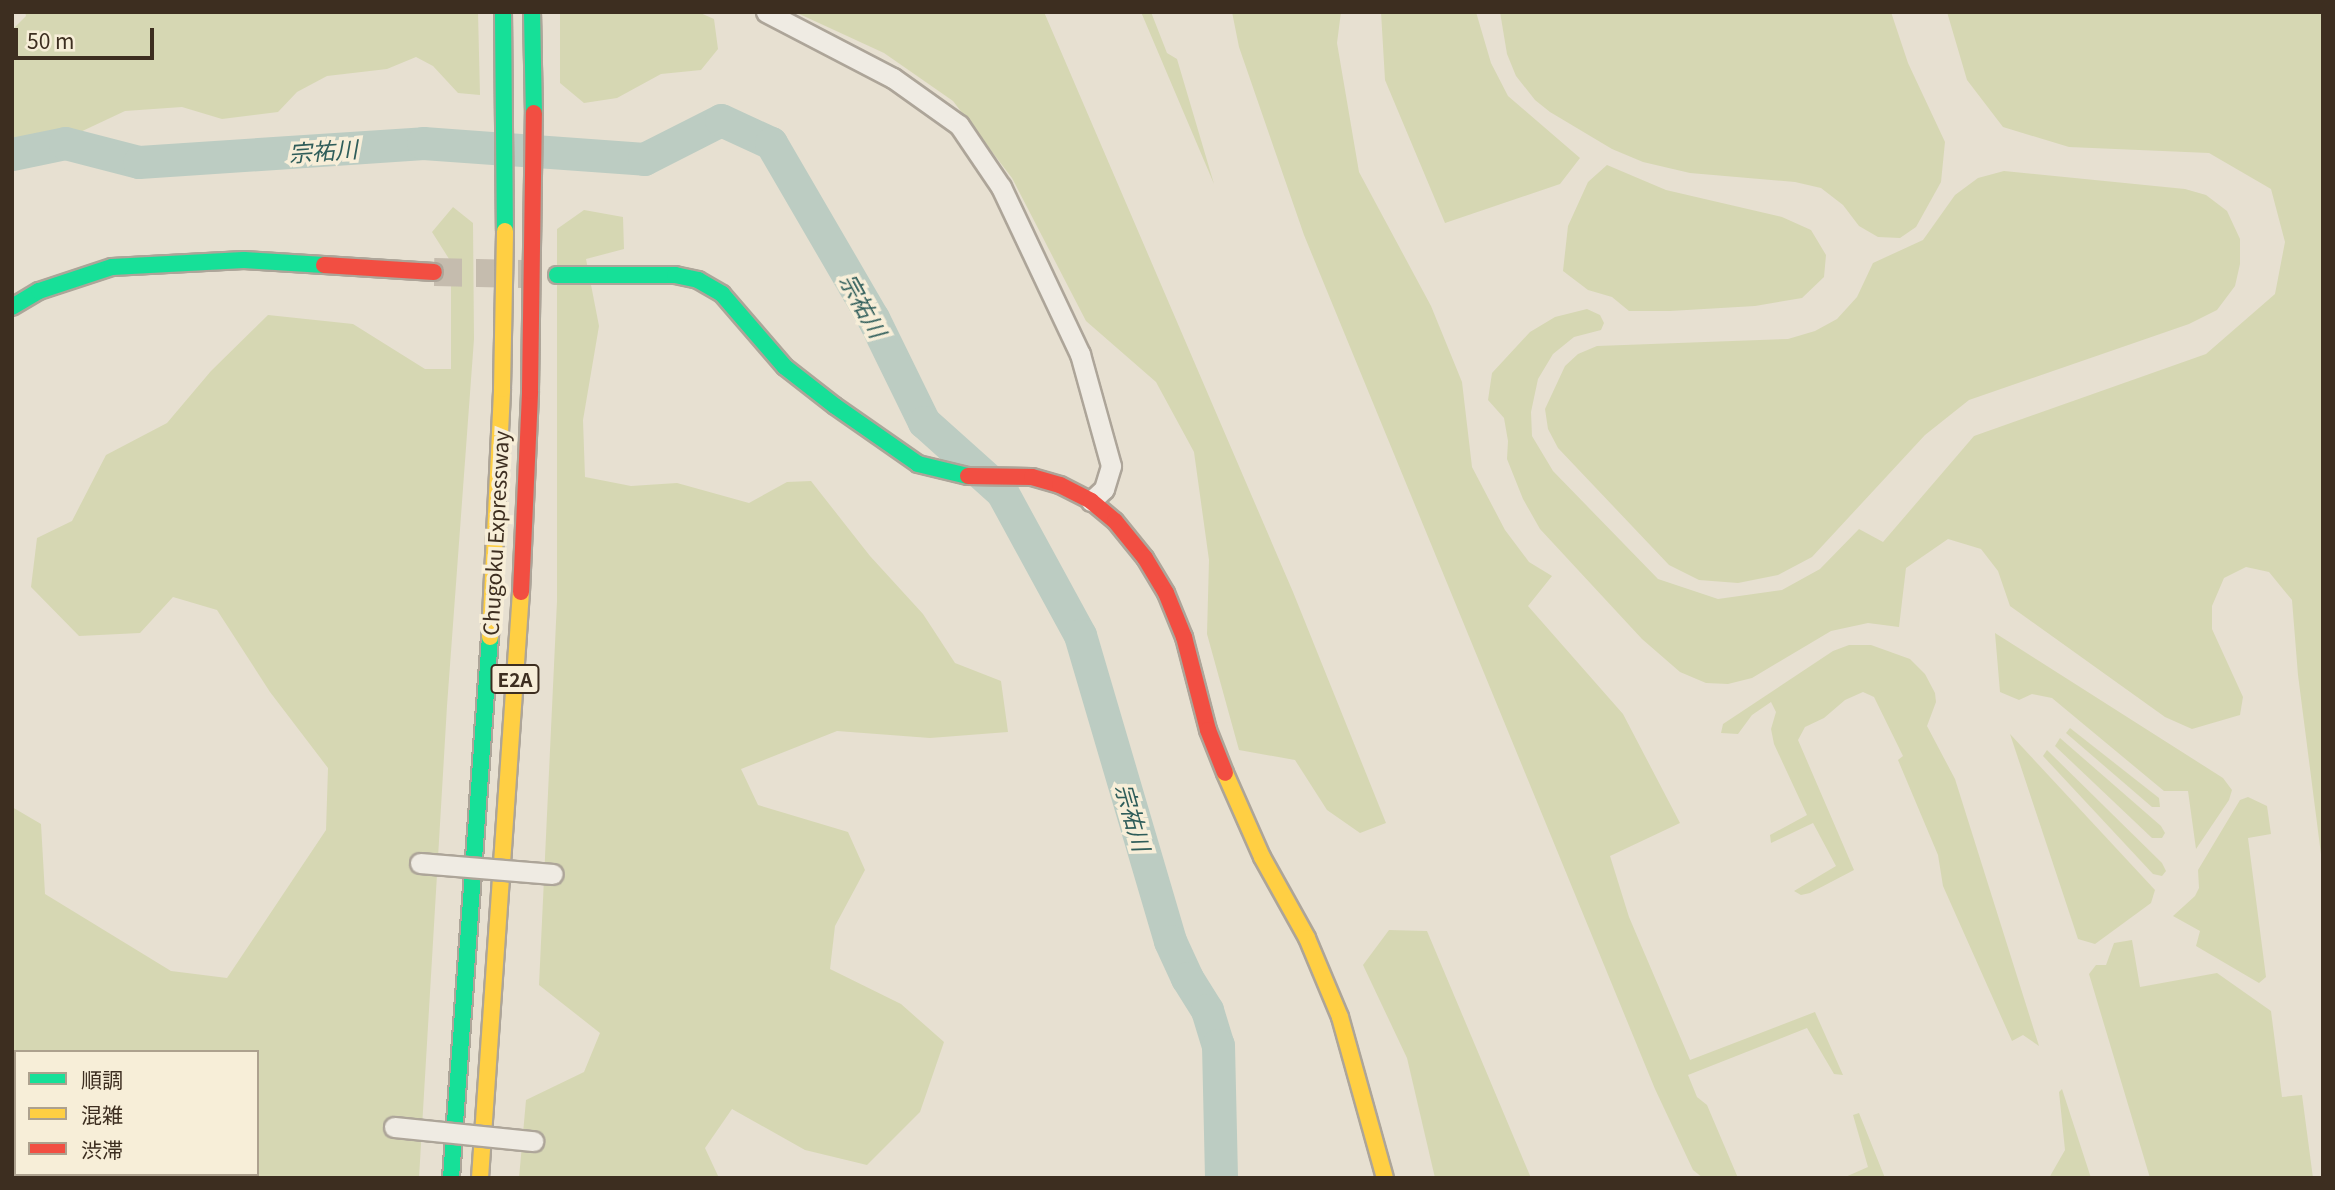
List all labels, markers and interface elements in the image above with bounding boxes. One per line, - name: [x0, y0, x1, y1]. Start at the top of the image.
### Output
- scale bar: [18, 14, 158, 58]
- text: 50 m: [27, 25, 74, 55]
- water label: 宗祐川: [288, 134, 358, 166]
- water label: 宗祐川: [835, 268, 893, 342]
- street label: Chugoku Expressway: [477, 430, 513, 636]
- road number: E2A: [489, 664, 541, 694]
- water label: 宗祐川: [1111, 780, 1157, 854]
- legend: [14, 1050, 259, 1176]
- text: 順調: [81, 1064, 123, 1094]
- text: 混雑: [81, 1099, 123, 1129]
- text: 渋滞: [81, 1134, 123, 1164]

